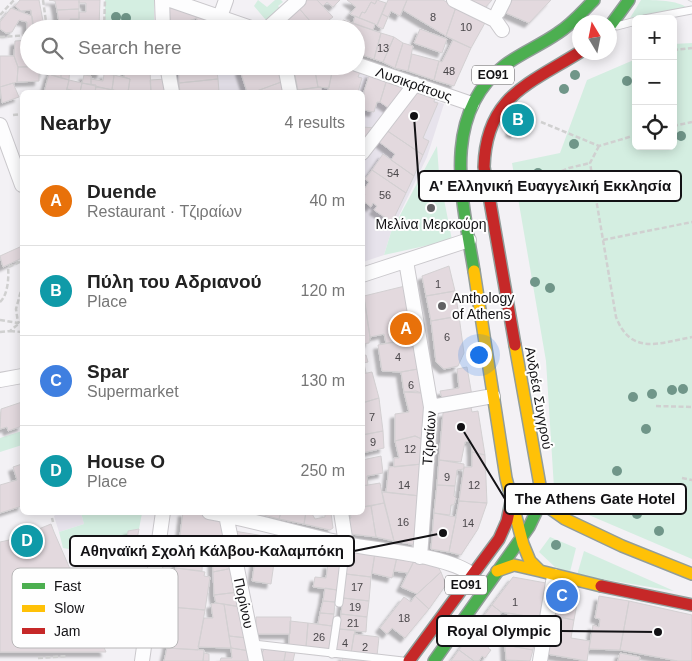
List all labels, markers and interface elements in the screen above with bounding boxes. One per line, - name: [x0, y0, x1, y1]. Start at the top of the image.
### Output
- house number: 8: [430, 11, 436, 23]
- north arrow: [572, 15, 617, 60]
- map controls: [632, 15, 677, 150]
- button: +: [632, 15, 677, 60]
- search box: [20, 20, 365, 75]
- house number: 10: [460, 21, 472, 33]
- icon: search: [38, 34, 66, 62]
- text: Search here: [78, 37, 182, 58]
- house number: 13: [377, 42, 389, 54]
- button: −: [632, 60, 677, 105]
- street label: Λυσικράτους: [374, 64, 454, 105]
- house number: 48: [443, 65, 455, 77]
- road number: ΕΟ91: [472, 66, 514, 84]
- pin: B: [502, 101, 534, 139]
- button: locate: [632, 105, 677, 150]
- text: Nearby: [40, 111, 111, 134]
- text: 4 results: [285, 114, 345, 131]
- house number: 54: [387, 167, 399, 179]
- callout: Α' Ελληνική Ευαγγελική Εκκλησία: [419, 171, 681, 201]
- text: Α' Ελληνική Ευαγγελική Εκκλησία: [429, 177, 672, 194]
- text: Duende: [87, 181, 157, 202]
- house number: 56: [379, 189, 391, 201]
- text: A: [50, 192, 62, 209]
- text: 40 m: [309, 192, 345, 209]
- marker: Μελίνα Μερκούρη: [425, 202, 437, 214]
- text: Restaurant · Τζιραίων: [87, 203, 242, 220]
- place label: Μελίνα Μερκούρη: [376, 216, 486, 232]
- text: Πύλη του Αδριανού: [87, 271, 262, 292]
- house number: 1: [435, 278, 441, 290]
- text: B: [50, 282, 62, 299]
- text: 120 m: [301, 282, 345, 299]
- place label: Anthology of Athens: [452, 290, 514, 322]
- text: Place: [87, 293, 127, 310]
- marker: Anthology of Athens: [436, 300, 448, 312]
- pin: A: [390, 310, 422, 348]
- house number: 6: [444, 331, 450, 343]
- your location: [466, 342, 492, 368]
- street label: Ανδρέα Συγγρού: [522, 346, 556, 450]
- house number: 4: [395, 351, 401, 363]
- text: Spar: [87, 361, 129, 382]
- text: C: [50, 372, 62, 389]
- text: 130 m: [301, 372, 345, 389]
- house number: 6: [408, 379, 414, 391]
- text: Supermarket: [87, 383, 179, 400]
- street label: Τζιραίων: [419, 410, 439, 466]
- house number: 7: [369, 411, 375, 423]
- house number: 9: [370, 436, 376, 448]
- house number: 12: [404, 443, 416, 455]
- text: House O: [87, 451, 165, 472]
- text: D: [50, 462, 62, 479]
- text: 250 m: [301, 462, 345, 479]
- house number: 9: [444, 471, 450, 483]
- text: Place: [87, 473, 127, 490]
- house number: 14: [398, 479, 410, 491]
- house number: 12: [468, 479, 480, 491]
- callout: The Athens Gate Hotel: [505, 484, 686, 514]
- text: The Athens Gate Hotel: [515, 490, 675, 507]
- house number: 16: [397, 516, 409, 528]
- house number: 14: [462, 517, 474, 529]
- pin: D: [11, 522, 43, 560]
- callout: Αθηναϊκή Σχολή Κάλβου-Καλαμπόκη: [70, 536, 354, 566]
- text: Αθηναϊκή Σχολή Κάλβου-Καλαμπόκη: [80, 542, 344, 559]
- legend: [12, 568, 178, 648]
- street label: Πορίνου: [231, 576, 257, 630]
- road number: ΕΟ91: [445, 576, 487, 594]
- pin: C: [546, 577, 578, 615]
- text: Fast: [54, 578, 81, 594]
- house number: 17: [351, 581, 363, 593]
- house number: 1: [512, 596, 518, 608]
- text: Slow: [54, 600, 85, 616]
- house number: 19: [349, 601, 361, 613]
- house number: 18: [398, 612, 410, 624]
- callout: Royal Olympic: [437, 616, 561, 646]
- house number: 21: [347, 617, 359, 629]
- text: Royal Olympic: [447, 622, 551, 639]
- text: Jam: [54, 623, 80, 639]
- house number: 26: [313, 631, 325, 643]
- house number: 4: [342, 637, 348, 649]
- house number: 2: [362, 641, 368, 653]

